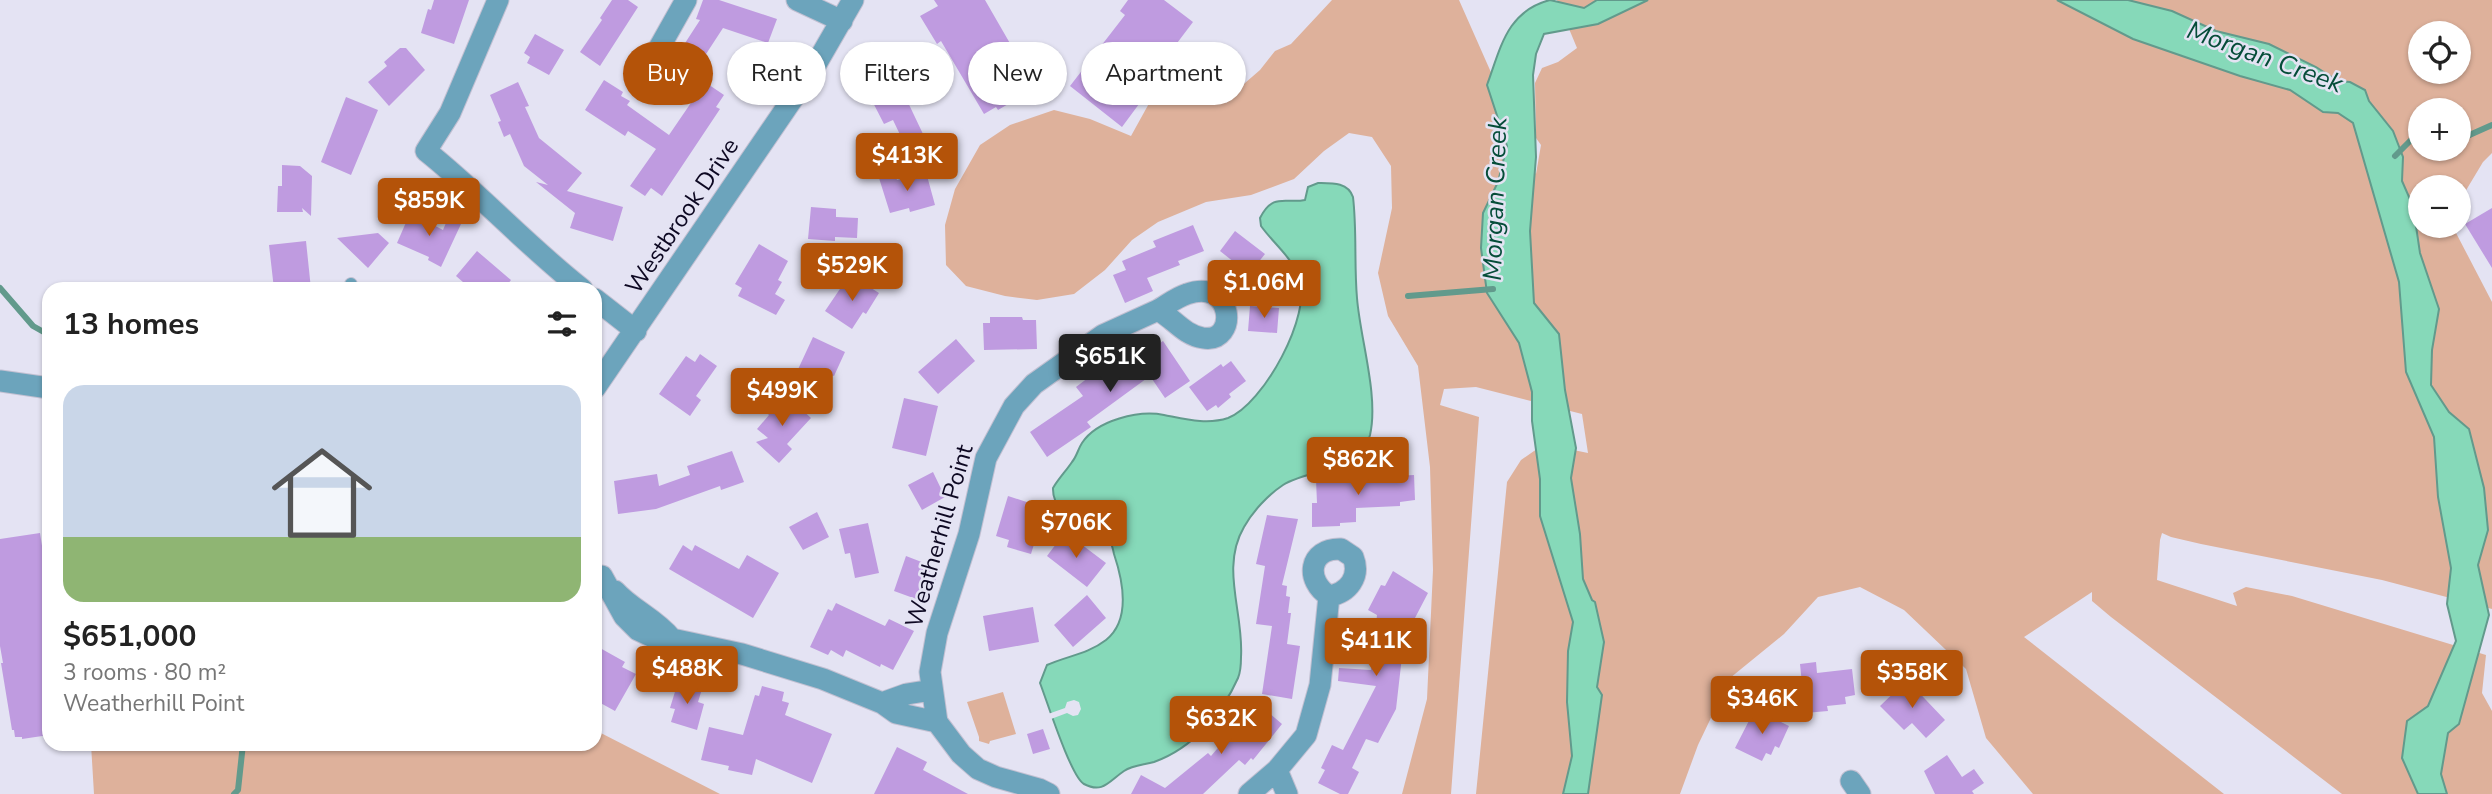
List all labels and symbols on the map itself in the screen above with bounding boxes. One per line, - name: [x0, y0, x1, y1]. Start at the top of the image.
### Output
- water label: Morgan Creek: [2182, 13, 2349, 102]
- water label: Morgan Creek: [1475, 116, 1515, 281]
- street label: Westbrook Drive: [618, 132, 746, 300]
- pin: $413K: [858, 134, 956, 193]
- pin: $859K: [380, 178, 478, 238]
- pin: $529K: [803, 244, 901, 303]
- pin: $1.06M: [1207, 260, 1321, 320]
- pin: $651K: [1061, 334, 1159, 394]
- pin: $499K: [733, 368, 831, 428]
- pin: $862K: [1309, 438, 1407, 497]
- street label: Weatherhill Point: [898, 440, 981, 631]
- pin: $706K: [1027, 500, 1125, 560]
- pin: $411K: [1327, 618, 1425, 678]
- pin: $488K: [638, 646, 736, 706]
- pin: $358K: [1863, 650, 1961, 710]
- pin: $346K: [1713, 676, 1811, 736]
- pin: $632K: [1172, 696, 1270, 756]

